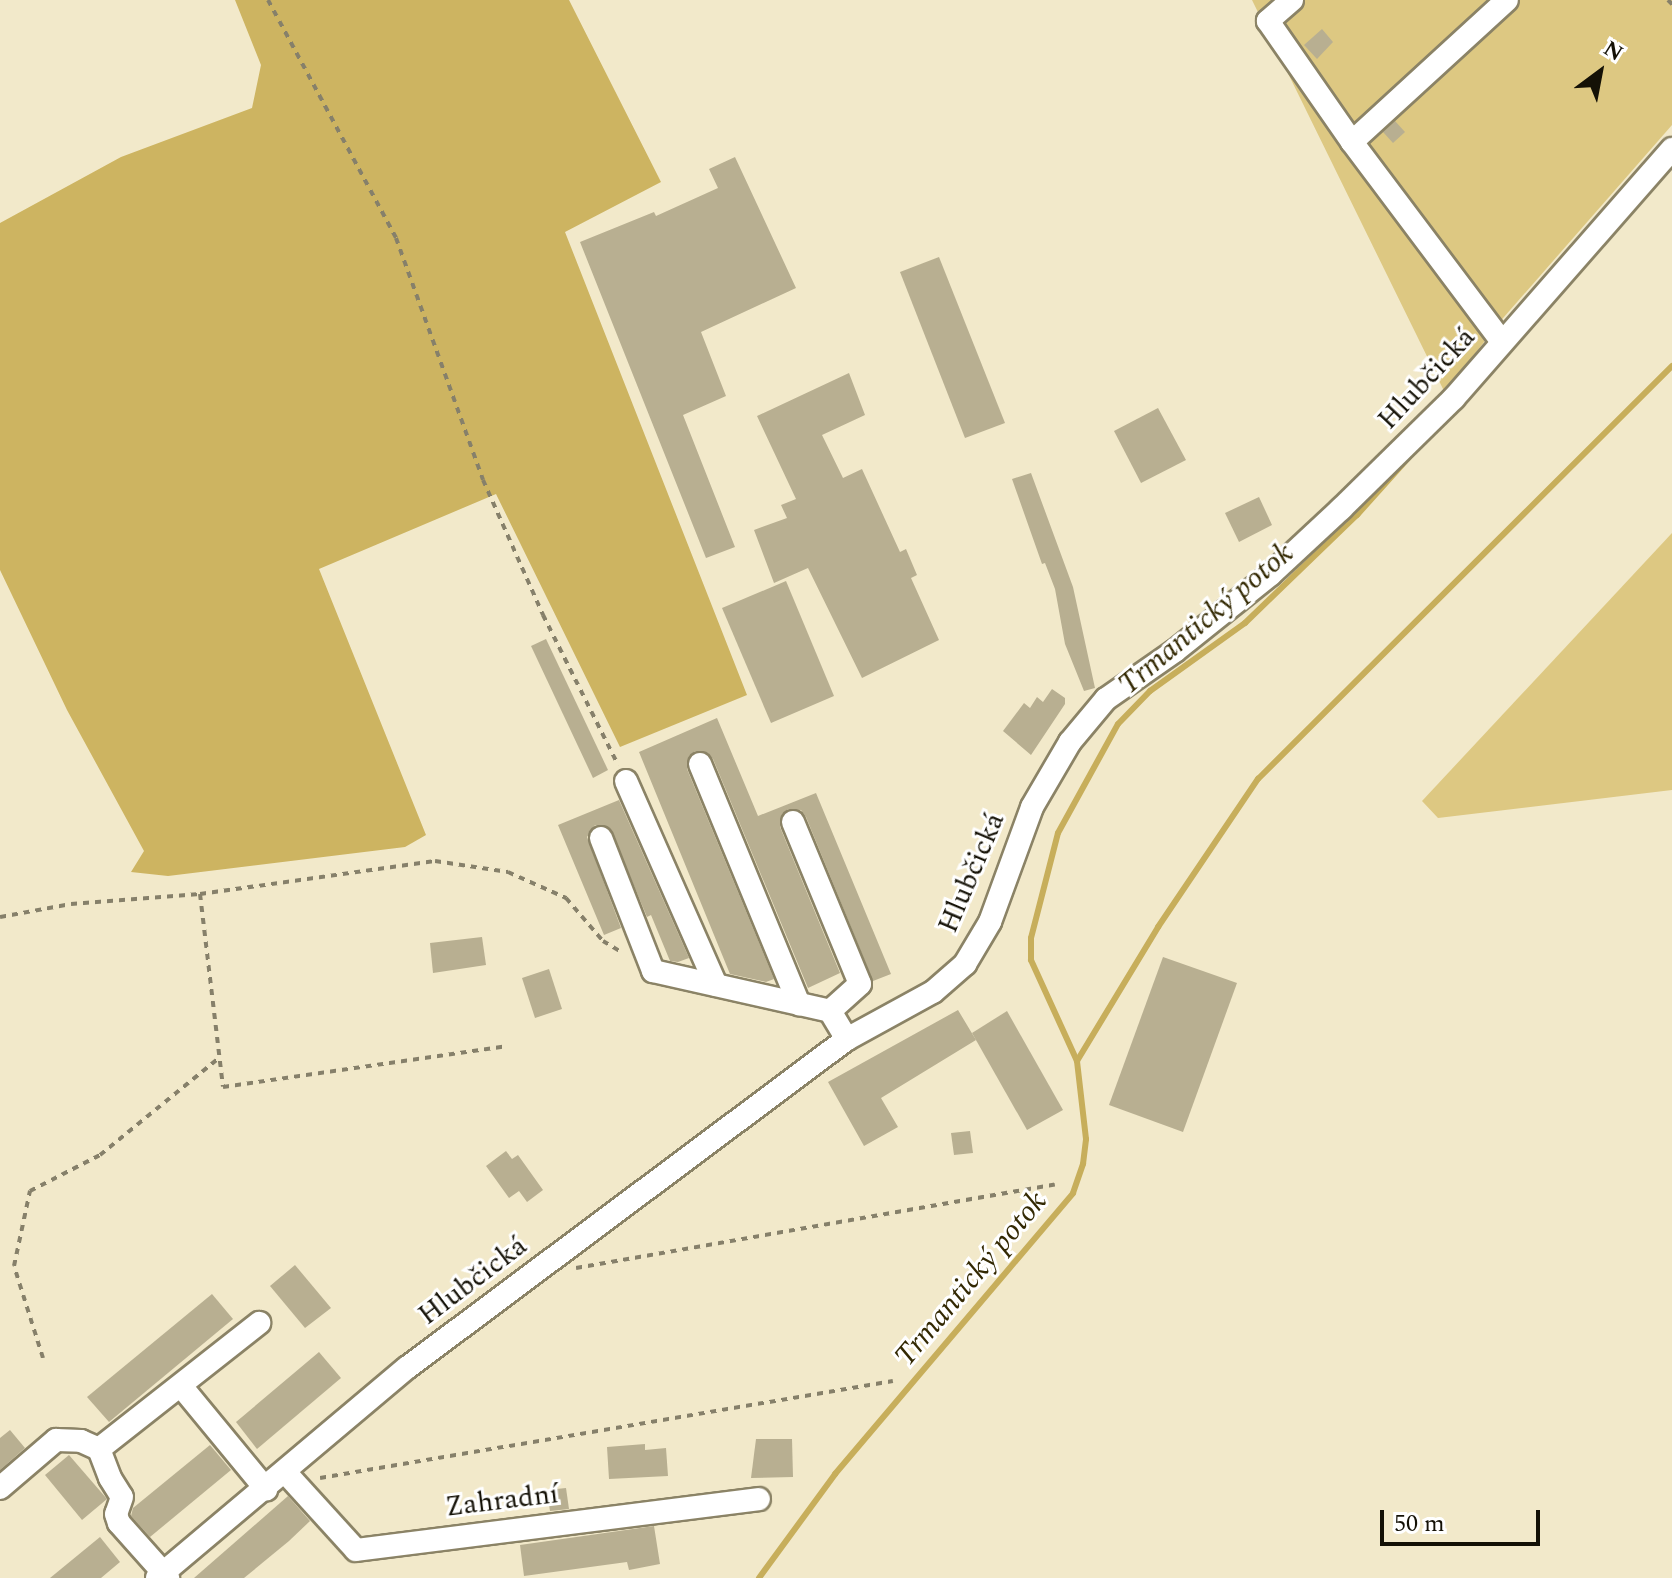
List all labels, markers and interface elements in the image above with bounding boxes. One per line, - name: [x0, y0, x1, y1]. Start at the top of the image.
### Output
- north arrow: [1560, 32, 1640, 112]
- text: N: [1597, 32, 1629, 70]
- street label: Hlubčická: [1371, 321, 1483, 437]
- water label: Trmantický potok: [1111, 535, 1301, 703]
- street label: Hlubčická: [932, 808, 1012, 938]
- water label: Trmantický potok: [887, 1184, 1055, 1374]
- street label: Hlubčická: [412, 1229, 534, 1333]
- street label: Zahradní: [444, 1477, 560, 1525]
- scale bar: [1384, 1494, 1544, 1544]
- text: 50 m: [1394, 1506, 1445, 1542]

